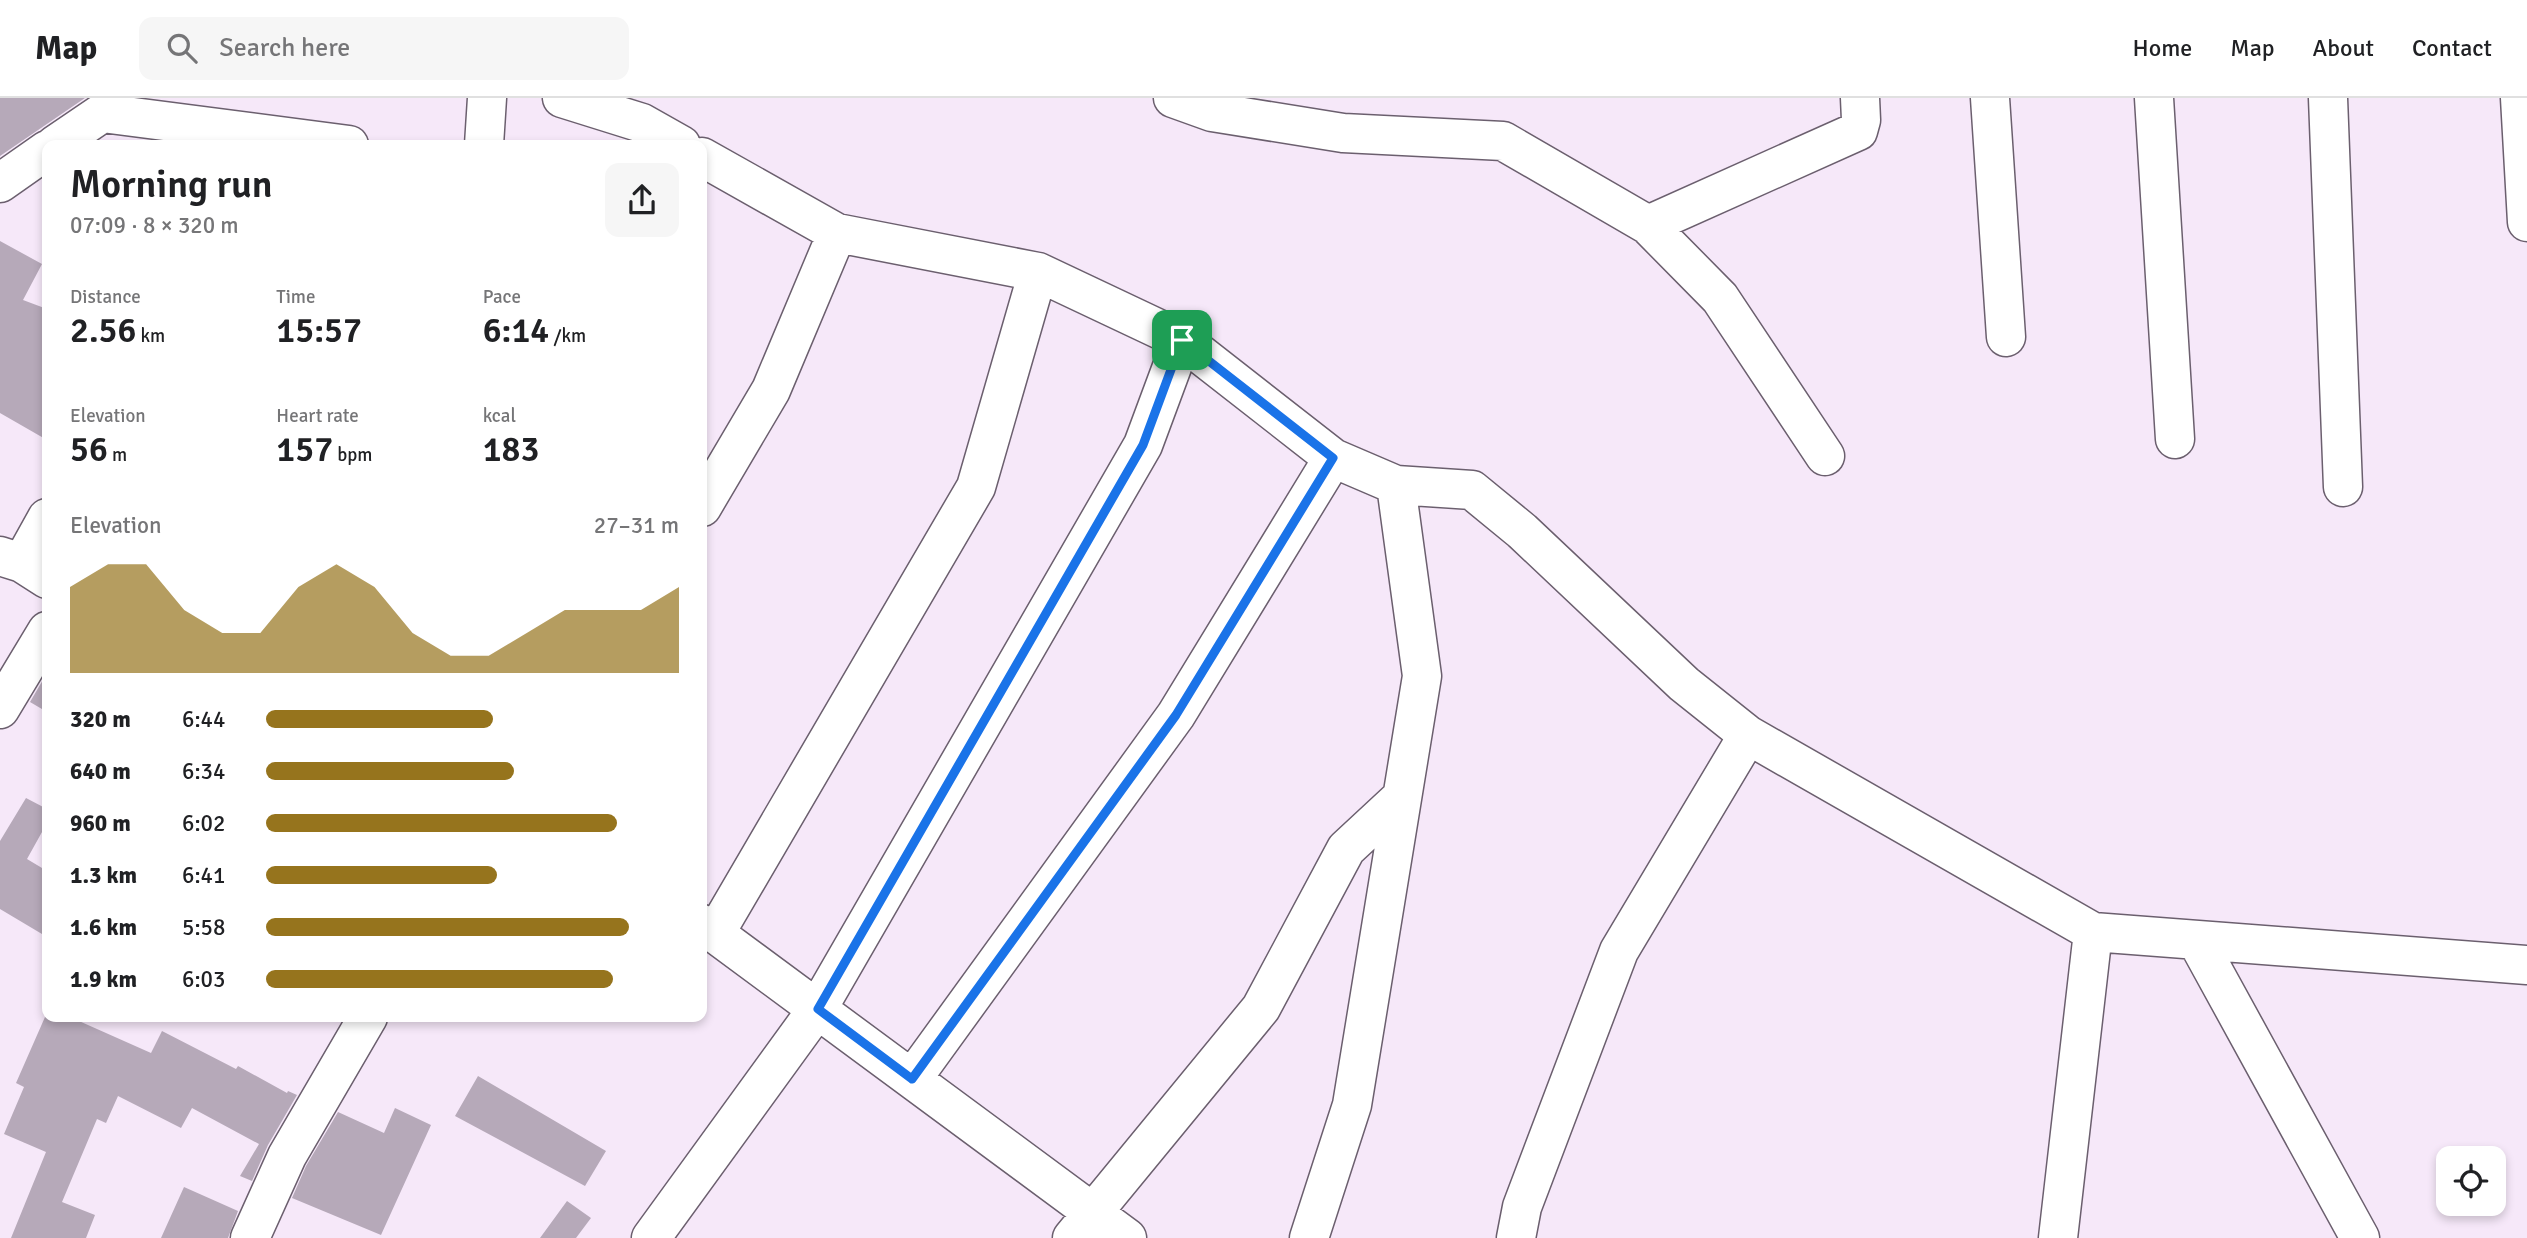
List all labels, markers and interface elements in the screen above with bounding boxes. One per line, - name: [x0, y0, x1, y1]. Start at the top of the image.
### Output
- search box: [139, 17, 629, 80]
- text: Map: [35, 28, 97, 69]
- icon: search: [163, 29, 201, 67]
- text: Search here: [219, 32, 350, 64]
- text: Home: [2132, 33, 2192, 63]
- text: Map: [2230, 33, 2275, 63]
- text: About: [2313, 33, 2374, 63]
- text: Contact: [2412, 33, 2492, 63]
- text: Morning run: [70, 161, 273, 208]
- button: share: [605, 163, 679, 237]
- text: 07:09 · 8 × 320 m: [70, 211, 239, 240]
- text: Distance: [70, 285, 141, 309]
- text: Time: [276, 285, 315, 309]
- text: Pace: [483, 285, 521, 309]
- text: 2.56: [70, 309, 136, 352]
- text: 15:57: [276, 309, 362, 352]
- text: 6:14: [483, 309, 549, 352]
- pin: [1152, 310, 1212, 370]
- icon: arrive: [1163, 321, 1201, 359]
- text: km: [136, 324, 165, 348]
- text: /km: [549, 324, 586, 348]
- text: Elevation: [70, 404, 146, 428]
- text: Heart rate: [276, 404, 359, 428]
- text: kcal: [483, 404, 516, 428]
- text: 56: [70, 428, 108, 471]
- text: 157: [276, 428, 333, 471]
- text: 183: [483, 428, 539, 471]
- text: m: [108, 443, 127, 467]
- text: bpm: [333, 443, 372, 467]
- text: Elevation: [70, 511, 162, 540]
- text: 27–31 m: [594, 511, 679, 540]
- text: 320 m: [70, 705, 131, 734]
- text: 6:44: [182, 705, 225, 734]
- text: 640 m: [70, 757, 131, 786]
- text: 6:34: [182, 757, 225, 786]
- text: 960 m: [70, 809, 131, 838]
- text: 6:02: [182, 809, 225, 838]
- text: 1.3 km: [70, 861, 137, 890]
- text: 6:41: [182, 861, 225, 890]
- text: 1.6 km: [70, 913, 137, 942]
- text: 5:58: [182, 913, 225, 942]
- text: 1.9 km: [70, 965, 137, 994]
- text: 6:03: [182, 965, 225, 994]
- map controls: [2436, 1146, 2506, 1216]
- button: locate: [2436, 1146, 2506, 1216]

